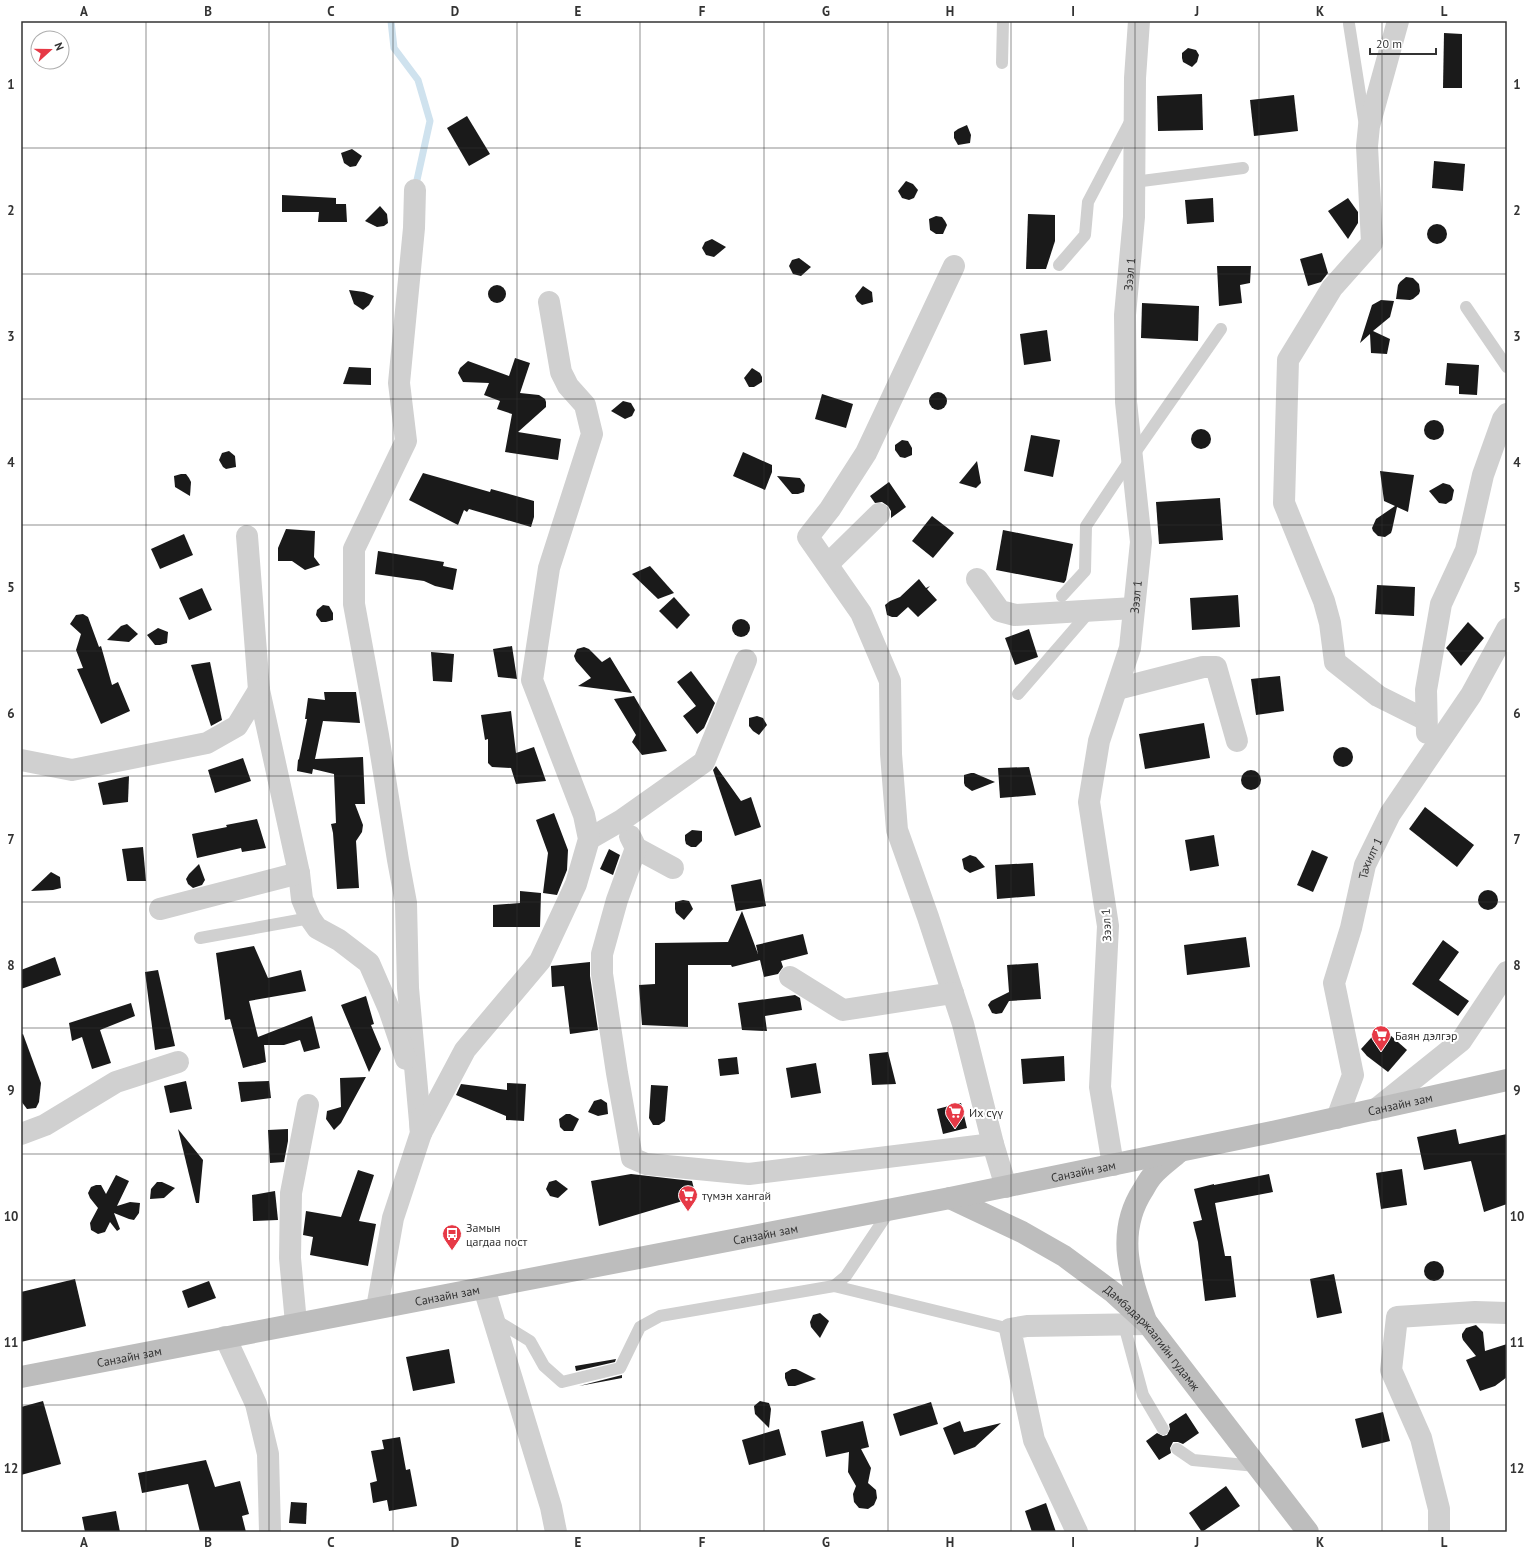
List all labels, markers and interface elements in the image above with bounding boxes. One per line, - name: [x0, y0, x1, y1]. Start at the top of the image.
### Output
- text: A: [80, 3, 88, 20]
- text: B: [204, 3, 212, 20]
- text: C: [327, 3, 335, 20]
- text: D: [451, 3, 459, 20]
- text: E: [575, 3, 582, 20]
- text: F: [699, 3, 706, 20]
- text: G: [822, 3, 830, 20]
- text: H: [946, 3, 954, 20]
- text: I: [1071, 3, 1075, 20]
- text: J: [1194, 3, 1199, 20]
- text: K: [1316, 3, 1324, 20]
- text: L: [1441, 3, 1448, 20]
- north arrow: [30, 30, 70, 70]
- scale bar: [1370, 30, 1436, 56]
- text: 20 m: [1376, 36, 1402, 51]
- text: N: [52, 41, 67, 52]
- text: 1: [7, 76, 15, 93]
- text: 1: [1513, 76, 1521, 93]
- text: 2: [7, 202, 15, 219]
- text: 2: [1513, 202, 1521, 219]
- street label: Зээл 1: [1120, 257, 1138, 291]
- text: 3: [7, 328, 15, 345]
- text: 3: [1513, 328, 1521, 345]
- text: 4: [7, 454, 15, 471]
- text: 4: [1513, 454, 1521, 471]
- text: 5: [7, 579, 15, 596]
- street label: Зээл 1: [1126, 579, 1144, 614]
- text: 5: [1513, 579, 1521, 596]
- text: 6: [7, 705, 15, 722]
- text: 6: [1513, 705, 1521, 722]
- text: 7: [7, 831, 15, 848]
- text: 7: [1513, 831, 1521, 848]
- street label: Тахилт 1: [1355, 835, 1385, 880]
- street label: Зээл 1: [1098, 908, 1114, 942]
- text: 8: [7, 957, 15, 974]
- text: 8: [1513, 957, 1521, 974]
- supermarket icon: Баян дэлгэр: [1370, 1024, 1392, 1052]
- place label: Баян дэлгэр: [1395, 1028, 1457, 1043]
- text: 9: [7, 1082, 15, 1099]
- text: 9: [1513, 1082, 1521, 1099]
- street label: Санзайн зам: [1366, 1089, 1434, 1118]
- supermarket icon: Их сүү: [944, 1101, 966, 1129]
- place label: Их сүү: [969, 1105, 1003, 1120]
- street label: Санзайн зам: [1049, 1157, 1117, 1185]
- supermarket icon: түмэн хангай: [677, 1184, 699, 1212]
- place label: түмэн хангай: [702, 1188, 771, 1203]
- text: 10: [4, 1208, 18, 1225]
- text: 10: [1510, 1208, 1524, 1225]
- place label: Замын цагдаа пост: [466, 1220, 527, 1249]
- street label: Санзайн зам: [732, 1220, 799, 1247]
- bus stop icon: Замын цагдаа пост: [441, 1223, 463, 1251]
- street label: Санзайн зам: [413, 1281, 481, 1308]
- street label: Дамбадаржаагийн гудамж: [1101, 1281, 1204, 1394]
- text: 11: [4, 1334, 18, 1351]
- text: 11: [1510, 1334, 1524, 1351]
- street label: Санзайн зам: [95, 1343, 163, 1370]
- text: 12: [4, 1460, 18, 1477]
- text: 12: [1510, 1460, 1524, 1477]
- text: A: [80, 1534, 88, 1551]
- text: B: [204, 1534, 212, 1551]
- text: C: [327, 1534, 335, 1551]
- text: D: [451, 1534, 459, 1551]
- text: E: [575, 1534, 582, 1551]
- text: F: [699, 1534, 706, 1551]
- text: G: [822, 1534, 830, 1551]
- text: H: [946, 1534, 954, 1551]
- text: I: [1071, 1534, 1075, 1551]
- text: J: [1194, 1534, 1199, 1551]
- text: K: [1316, 1534, 1324, 1551]
- text: L: [1441, 1534, 1448, 1551]

